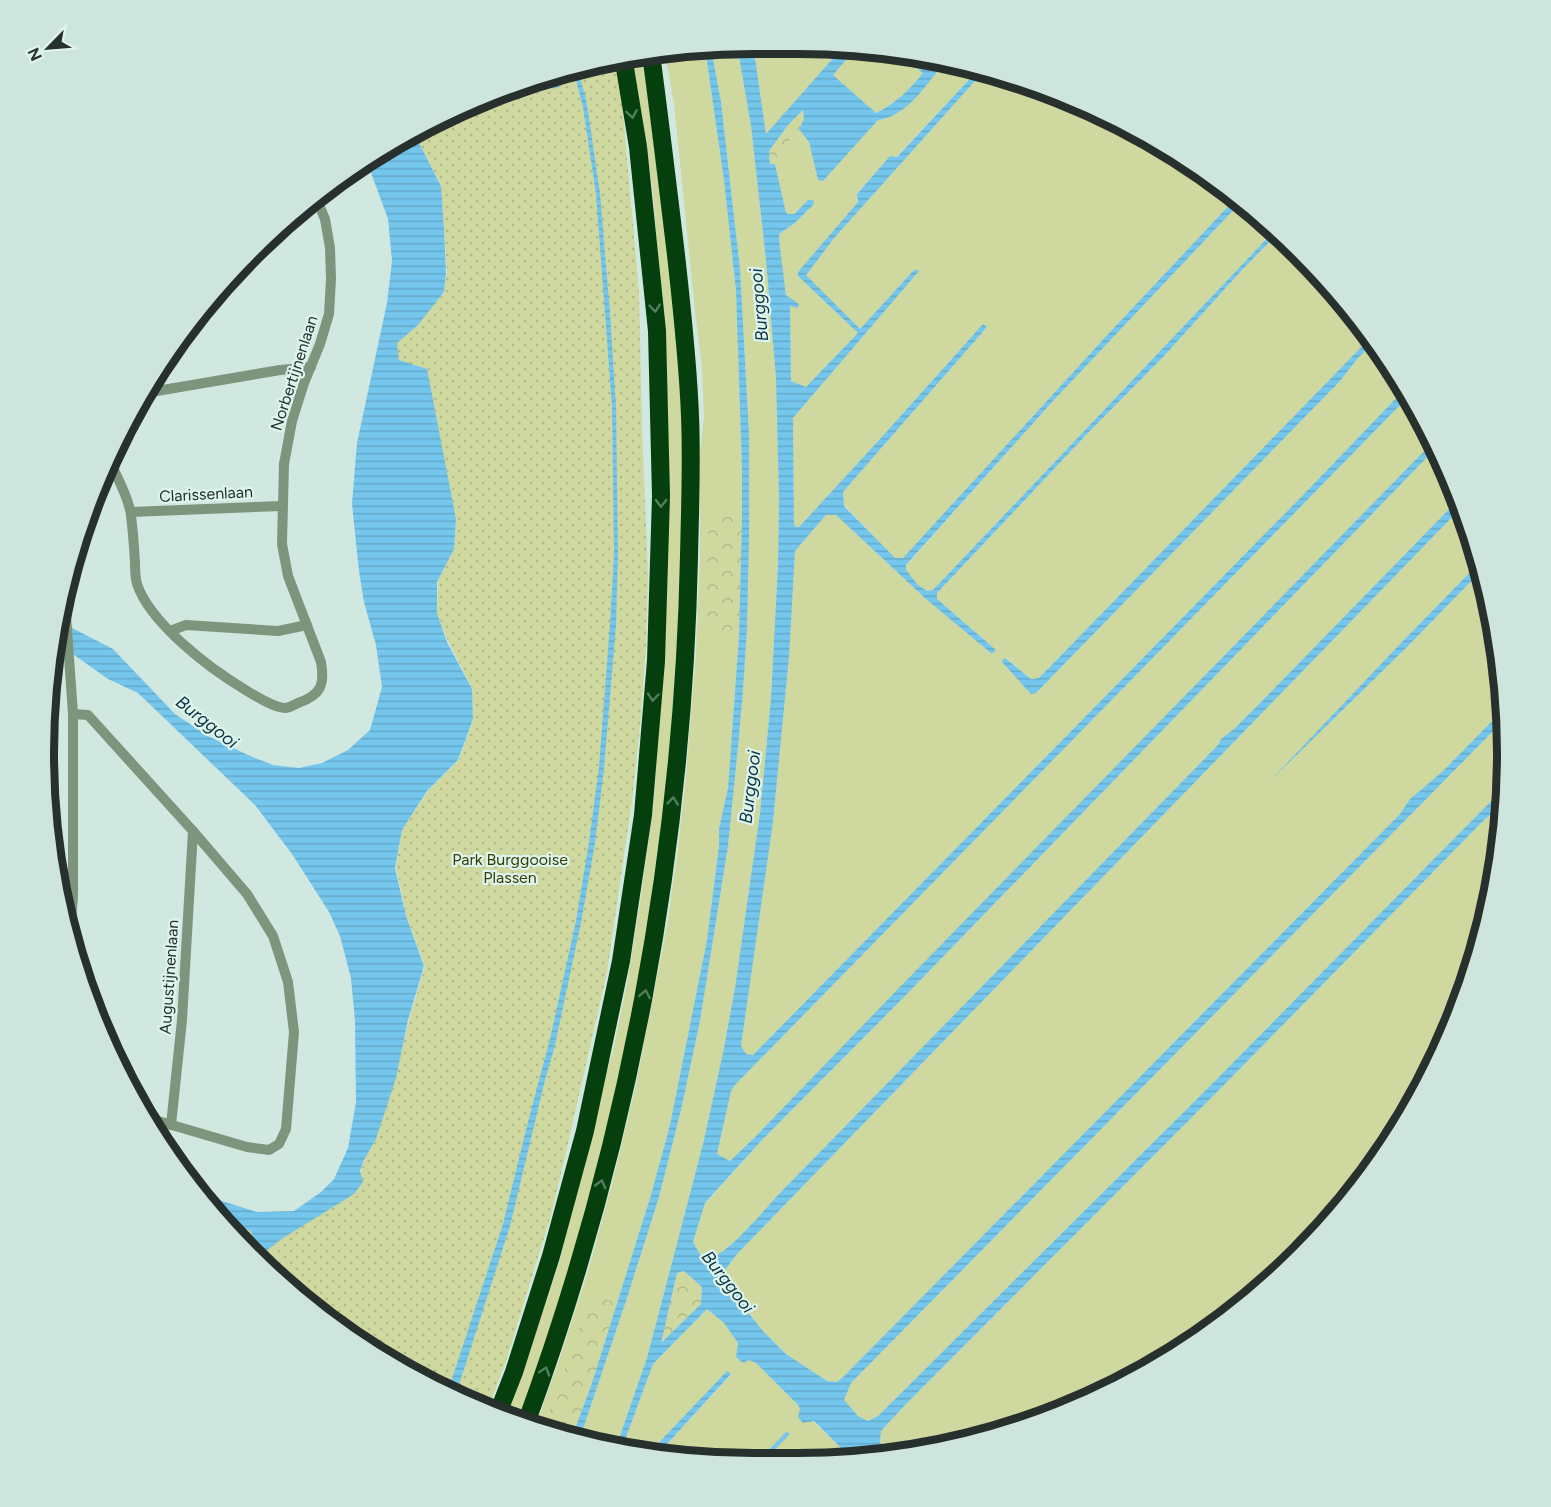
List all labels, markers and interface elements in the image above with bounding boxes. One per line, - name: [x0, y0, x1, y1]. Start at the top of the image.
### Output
- north arrow: [18, 18, 78, 78]
- text: N: [24, 45, 46, 64]
- one-way arrow: [626, 109, 638, 119]
- water label: Burggooi: [745, 267, 773, 343]
- one-way arrow: [648, 303, 661, 312]
- street label: Norbertijnenlaan: [266, 313, 322, 433]
- street label: Clarissenlaan: [159, 482, 253, 506]
- one-way arrow: [655, 498, 667, 507]
- water label: Burggooi: [171, 691, 243, 754]
- one-way arrow: [647, 693, 660, 702]
- water label: Burggooi: [735, 748, 765, 825]
- one-way arrow: [666, 797, 679, 806]
- park label: Park Burggooise Plassen: [452, 850, 568, 887]
- street label: Augustijnenlaan: [156, 919, 182, 1035]
- one-way arrow: [638, 989, 651, 999]
- one-way arrow: [594, 1179, 607, 1189]
- water label: Burggooi: [697, 1246, 760, 1318]
- one-way arrow: [538, 1366, 550, 1377]

